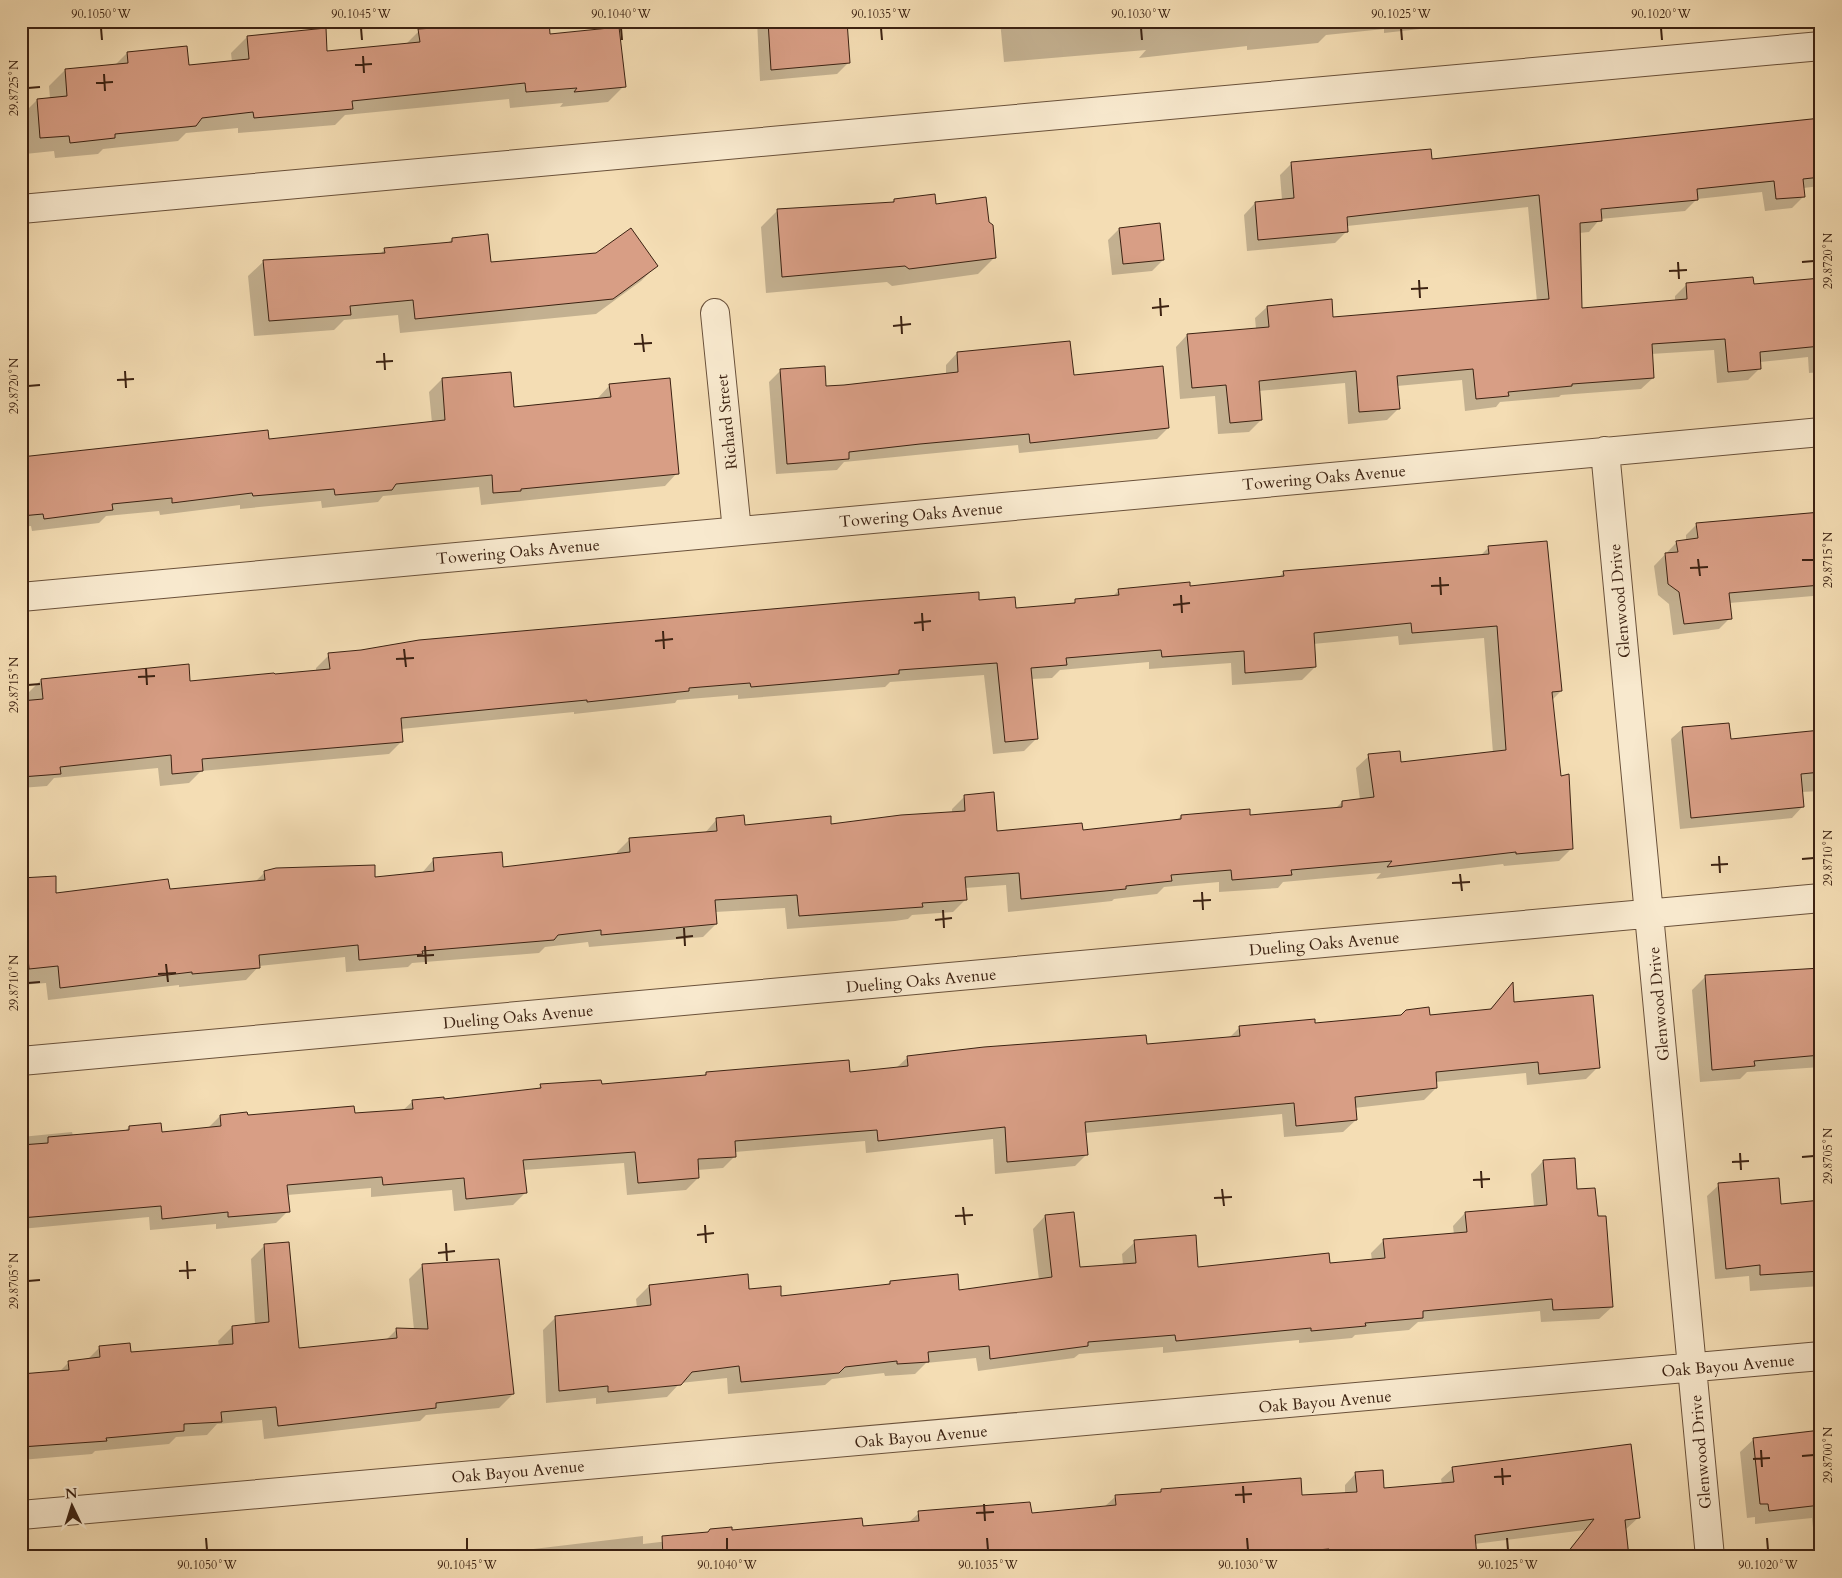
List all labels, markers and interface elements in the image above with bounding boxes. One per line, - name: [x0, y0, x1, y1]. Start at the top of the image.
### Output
- text: 90.1050°W: [71, 6, 131, 22]
- text: 90.1045°W: [331, 6, 391, 22]
- text: 90.1040°W: [591, 6, 651, 22]
- text: 90.1035°W: [851, 6, 911, 22]
- text: 90.1030°W: [1111, 6, 1171, 22]
- text: 90.1025°W: [1371, 6, 1431, 22]
- text: 90.1020°W: [1631, 6, 1691, 22]
- text: 29.8725°N: [6, 59, 22, 116]
- text: 29.8720°N: [1820, 232, 1836, 289]
- text: 29.8720°N: [6, 357, 22, 414]
- street label: Richard Street: [711, 373, 743, 471]
- street label: Towering Oaks Avenue: [1241, 460, 1407, 496]
- street label: Towering Oaks Avenue: [838, 497, 1004, 533]
- text: 29.8715°N: [1820, 531, 1836, 588]
- street label: Towering Oaks Avenue: [435, 534, 601, 570]
- street label: Glenwood Drive: [1604, 543, 1636, 659]
- text: 29.8715°N: [6, 656, 22, 713]
- text: 29.8710°N: [1820, 829, 1836, 886]
- street label: Dueling Oaks Avenue: [1248, 926, 1400, 962]
- street label: Glenwood Drive: [1643, 946, 1675, 1062]
- text: 29.8710°N: [6, 954, 22, 1011]
- street label: Dueling Oaks Avenue: [845, 963, 997, 999]
- street label: Dueling Oaks Avenue: [442, 999, 594, 1035]
- text: 29.8705°N: [1820, 1127, 1836, 1184]
- text: 29.8705°N: [6, 1252, 22, 1309]
- street label: Oak Bayou Avenue: [1661, 1349, 1796, 1383]
- street label: Oak Bayou Avenue: [1258, 1385, 1393, 1419]
- street label: Glenwood Drive: [1685, 1394, 1717, 1510]
- street label: Oak Bayou Avenue: [854, 1420, 989, 1454]
- text: 29.8700°N: [1820, 1426, 1836, 1483]
- street label: Oak Bayou Avenue: [451, 1455, 586, 1489]
- north arrow: [48, 1480, 98, 1530]
- text: N: [64, 1484, 78, 1503]
- text: 90.1050°W: [177, 1557, 237, 1573]
- text: 90.1045°W: [437, 1557, 497, 1573]
- text: 90.1040°W: [697, 1557, 757, 1573]
- text: 90.1035°W: [958, 1557, 1018, 1573]
- text: 90.1030°W: [1218, 1557, 1278, 1573]
- text: 90.1025°W: [1478, 1557, 1538, 1573]
- text: 90.1020°W: [1738, 1557, 1798, 1573]

